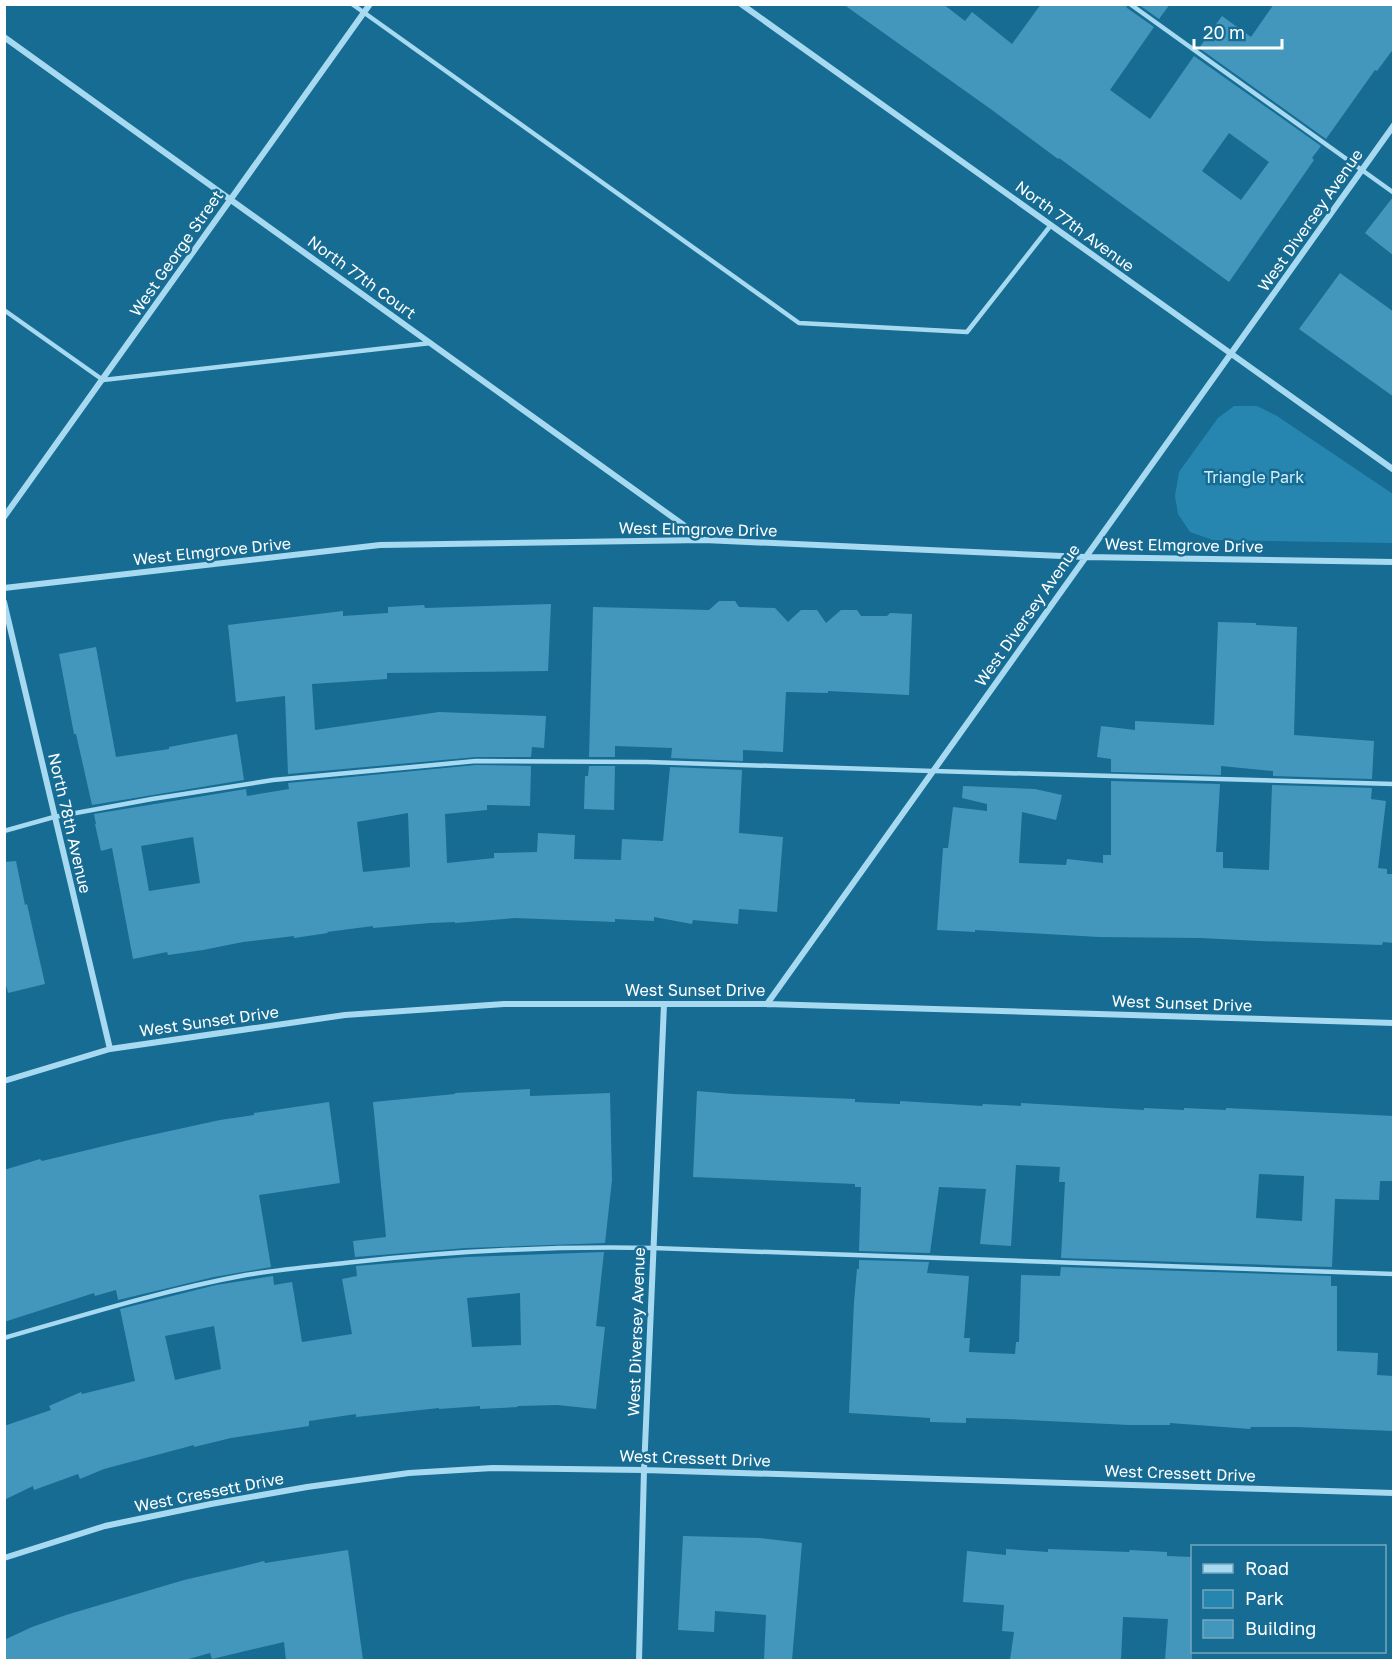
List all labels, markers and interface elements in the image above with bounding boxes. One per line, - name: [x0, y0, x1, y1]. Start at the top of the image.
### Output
- scale bar: [1194, 12, 1282, 50]
- text: 20 m: [1203, 21, 1245, 43]
- street label: West Diversey Avenue: [1253, 145, 1367, 295]
- street label: North 77th Avenue: [1012, 176, 1138, 276]
- street label: West George Street: [125, 186, 227, 320]
- street label: North 77th Court: [304, 231, 420, 323]
- park label: Triangle Park: [1204, 467, 1304, 487]
- street label: West Elmgrove Drive: [618, 518, 778, 540]
- street label: West Elmgrove Drive: [132, 533, 292, 569]
- street label: West Elmgrove Drive: [1104, 534, 1264, 556]
- street label: West Diversey Avenue: [970, 540, 1084, 690]
- street label: North 78th Avenue: [44, 751, 96, 895]
- street label: West Sunset Drive: [625, 980, 765, 1000]
- street label: West Sunset Drive: [1111, 991, 1253, 1015]
- street label: West Sunset Drive: [138, 1001, 280, 1041]
- street label: West Diversey Avenue: [623, 1247, 649, 1417]
- street label: West Cressett Drive: [619, 1445, 771, 1471]
- street label: West Cressett Drive: [1104, 1460, 1256, 1486]
- street label: West Cressett Drive: [133, 1468, 285, 1516]
- legend: [1191, 1545, 1386, 1653]
- text: Road: [1245, 1557, 1289, 1579]
- text: Park: [1245, 1587, 1284, 1609]
- text: Building: [1245, 1617, 1316, 1639]

